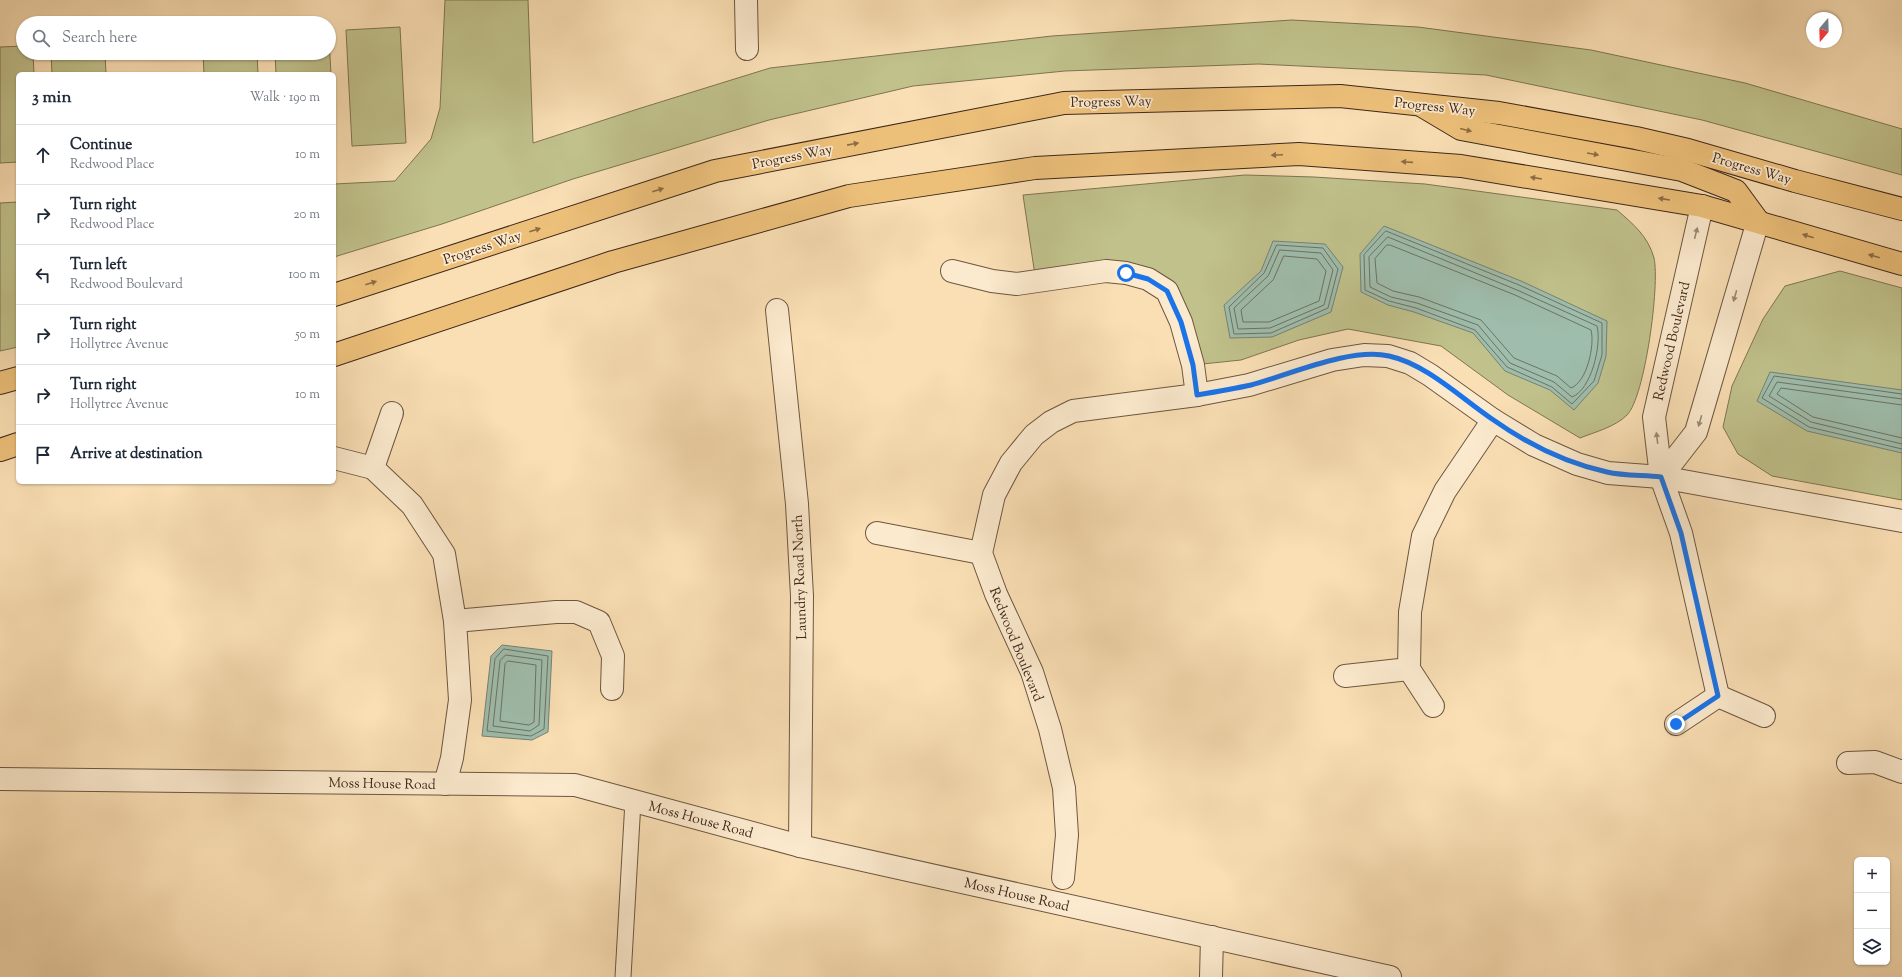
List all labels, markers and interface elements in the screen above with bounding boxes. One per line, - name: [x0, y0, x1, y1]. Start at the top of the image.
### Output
- north arrow: [1806, 12, 1842, 48]
- search box: [16, 16, 336, 60]
- icon: search: [30, 27, 52, 49]
- text: Search here: [62, 28, 137, 49]
- text: 3 min: [32, 86, 71, 110]
- text: Walk · 190 m: [250, 89, 320, 107]
- street label: Progress Way: [1070, 92, 1152, 114]
- street label: Progress Way: [1393, 94, 1476, 122]
- one-way arrow: [1459, 127, 1472, 133]
- text: Continue: [70, 135, 132, 156]
- street label: Progress Way: [751, 140, 834, 176]
- one-way arrow: [847, 141, 859, 147]
- icon: ahead: [32, 144, 54, 166]
- text: 10 m: [295, 146, 320, 164]
- street label: Progress Way: [1710, 149, 1793, 191]
- one-way arrow: [1271, 151, 1283, 158]
- one-way arrow: [1587, 151, 1599, 157]
- text: Redwood Place: [70, 156, 155, 174]
- one-way arrow: [1401, 159, 1413, 166]
- one-way arrow: [1530, 175, 1542, 181]
- one-way arrow: [653, 186, 665, 192]
- text: Turn right: [70, 195, 136, 216]
- one-way arrow: [1658, 196, 1670, 202]
- icon: right: [32, 204, 54, 226]
- text: 20 m: [294, 206, 320, 224]
- text: Redwood Place: [70, 216, 155, 234]
- one-way arrow: [529, 226, 541, 232]
- street label: Progress Way: [441, 227, 524, 271]
- one-way arrow: [1693, 227, 1699, 239]
- one-way arrow: [1802, 233, 1814, 239]
- one-way arrow: [1867, 253, 1879, 259]
- text: Turn left: [70, 255, 127, 276]
- icon: left: [32, 264, 54, 286]
- route start: [1117, 264, 1135, 282]
- text: 100 m: [288, 266, 320, 284]
- text: Redwood Boulevard: [70, 276, 183, 294]
- one-way arrow: [365, 279, 377, 285]
- street label: Redwood Boulevard: [1650, 280, 1696, 403]
- one-way arrow: [1732, 289, 1738, 302]
- text: Turn right: [70, 315, 136, 336]
- icon: right: [32, 324, 54, 346]
- text: 50 m: [295, 326, 320, 344]
- text: Hollytree Avenue: [70, 336, 169, 354]
- text: Turn right: [70, 375, 136, 396]
- icon: right: [32, 384, 54, 406]
- text: 10 m: [295, 386, 320, 404]
- text: Hollytree Avenue: [70, 396, 169, 414]
- one-way arrow: [1697, 415, 1703, 427]
- one-way arrow: [1653, 432, 1660, 444]
- icon: arrive: [32, 444, 54, 466]
- text: Arrive at destination: [70, 444, 203, 465]
- street label: Laundry Road North: [789, 514, 813, 640]
- street label: Redwood Boulevard: [983, 585, 1047, 705]
- route end: [1667, 715, 1685, 733]
- street label: Moss House Road: [328, 774, 436, 796]
- street label: Moss House Road: [646, 797, 755, 845]
- map controls: [1854, 857, 1890, 965]
- button: +: [1854, 857, 1890, 893]
- street label: Moss House Road: [962, 874, 1071, 918]
- button: −: [1854, 893, 1890, 929]
- button: layers: [1854, 929, 1890, 965]

